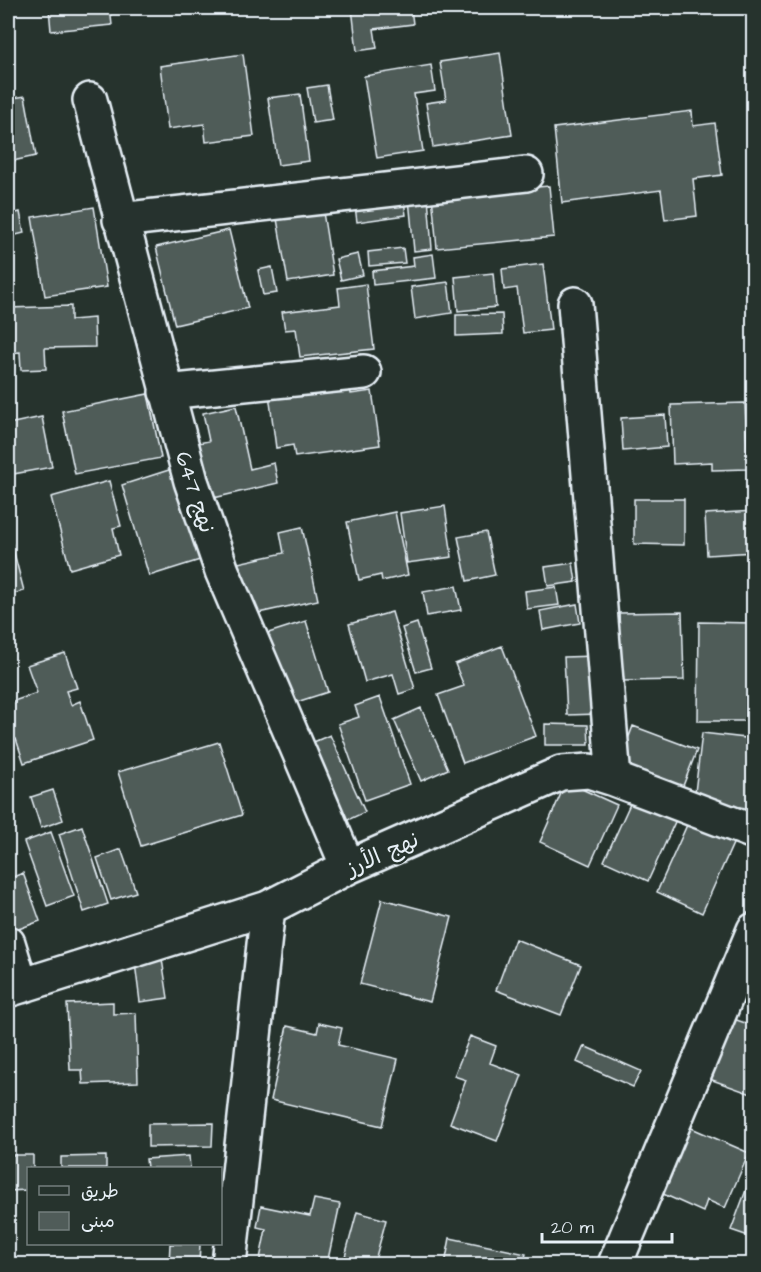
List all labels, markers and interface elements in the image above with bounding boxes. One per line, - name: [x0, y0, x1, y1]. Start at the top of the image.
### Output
- street label: نهج 647: [167, 448, 222, 537]
- street label: نهج الأرز: [339, 824, 424, 885]
- legend: [27, 1167, 222, 1245]
- text: طريق: [81, 1179, 119, 1204]
- scale bar: [542, 1206, 672, 1244]
- text: مبنى: [81, 1209, 115, 1234]
- text: 20 m: [551, 1215, 594, 1240]

